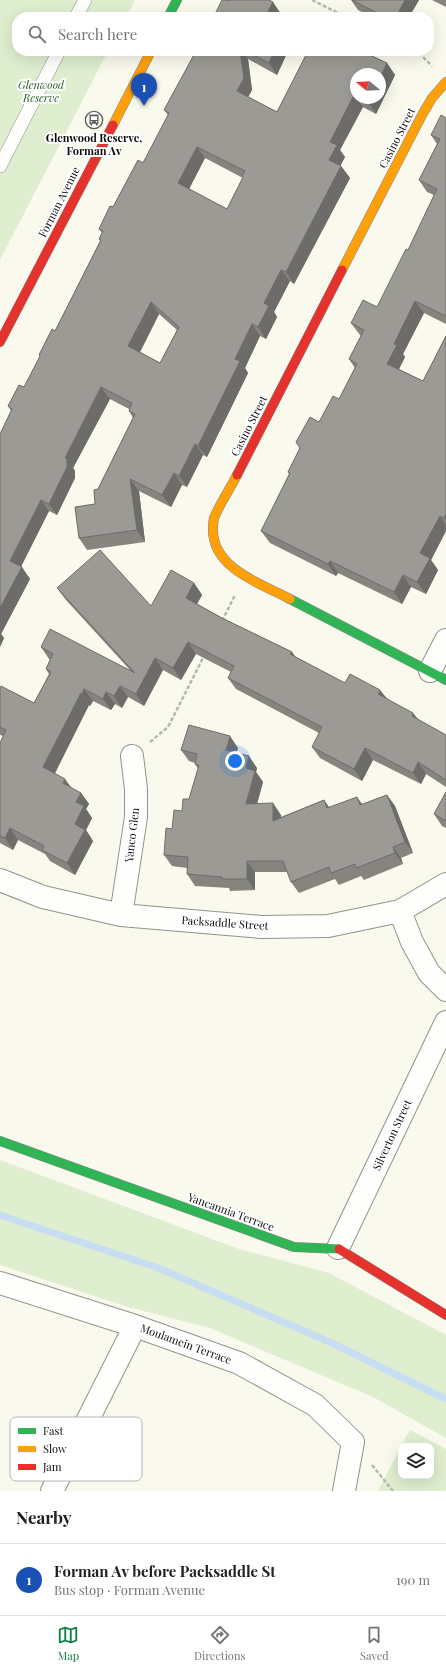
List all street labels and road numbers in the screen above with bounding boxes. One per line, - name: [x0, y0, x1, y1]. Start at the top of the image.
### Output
- street label: Casino Street: [375, 105, 418, 171]
- street label: Forman Avenue: [34, 164, 83, 240]
- street label: Casino Street: [227, 393, 270, 459]
- street label: Yanco Glen: [121, 806, 142, 864]
- street label: Packsaddle Street: [181, 912, 269, 933]
- street label: Silverton Street: [369, 1097, 415, 1173]
- street label: Yancannia Terrace: [185, 1189, 277, 1234]
- street label: Moulamein Terrace: [138, 1320, 234, 1367]

